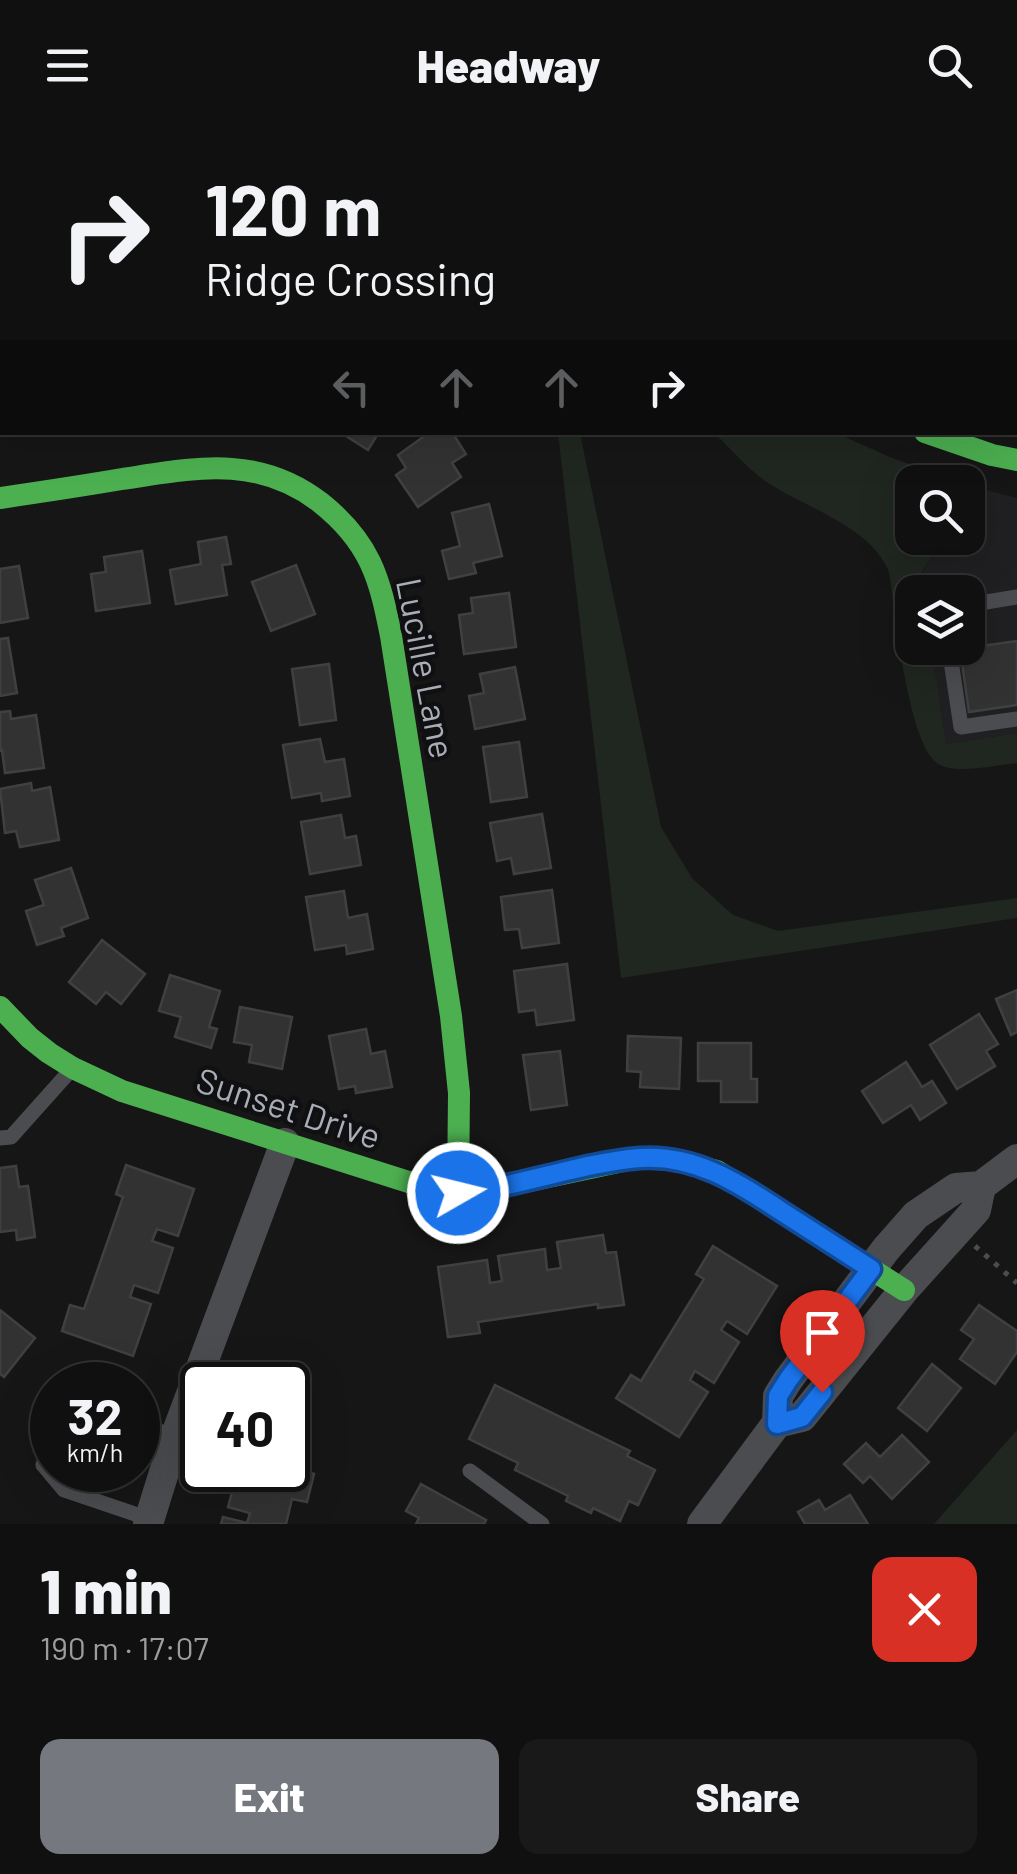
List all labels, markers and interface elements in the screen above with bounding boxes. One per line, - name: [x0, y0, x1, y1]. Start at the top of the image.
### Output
- icon: menu: [40, 38, 95, 93]
- text: Headway: [417, 38, 600, 92]
- icon: search: [922, 38, 977, 93]
- text: 120 m: [205, 166, 381, 250]
- icon: right: [40, 170, 170, 300]
- text: Ridge Crossing: [205, 251, 496, 305]
- icon: left: [324, 360, 379, 415]
- icon: ahead: [429, 360, 484, 415]
- icon: ahead: [534, 360, 589, 415]
- icon: right: [639, 360, 694, 415]
- map controls: [895, 465, 985, 665]
- button: search: [895, 465, 985, 555]
- street label: Lucille Lane: [389, 574, 465, 762]
- button: layers: [895, 575, 985, 665]
- street label: Sunset Drive: [192, 1058, 386, 1156]
- position arrow: [406, 1141, 510, 1245]
- pin: [780, 1290, 865, 1393]
- icon: arrive: [795, 1305, 850, 1360]
- speed limit sign: 40: [180, 1362, 310, 1492]
- text: 32: [67, 1385, 122, 1445]
- text: km/h: [67, 1437, 123, 1467]
- text: 1 min: [40, 1554, 172, 1626]
- button: close: [872, 1557, 977, 1662]
- text: 190 m · 17:07: [40, 1628, 209, 1666]
- button: Exit: [40, 1739, 499, 1854]
- button: Share: [519, 1739, 977, 1854]

